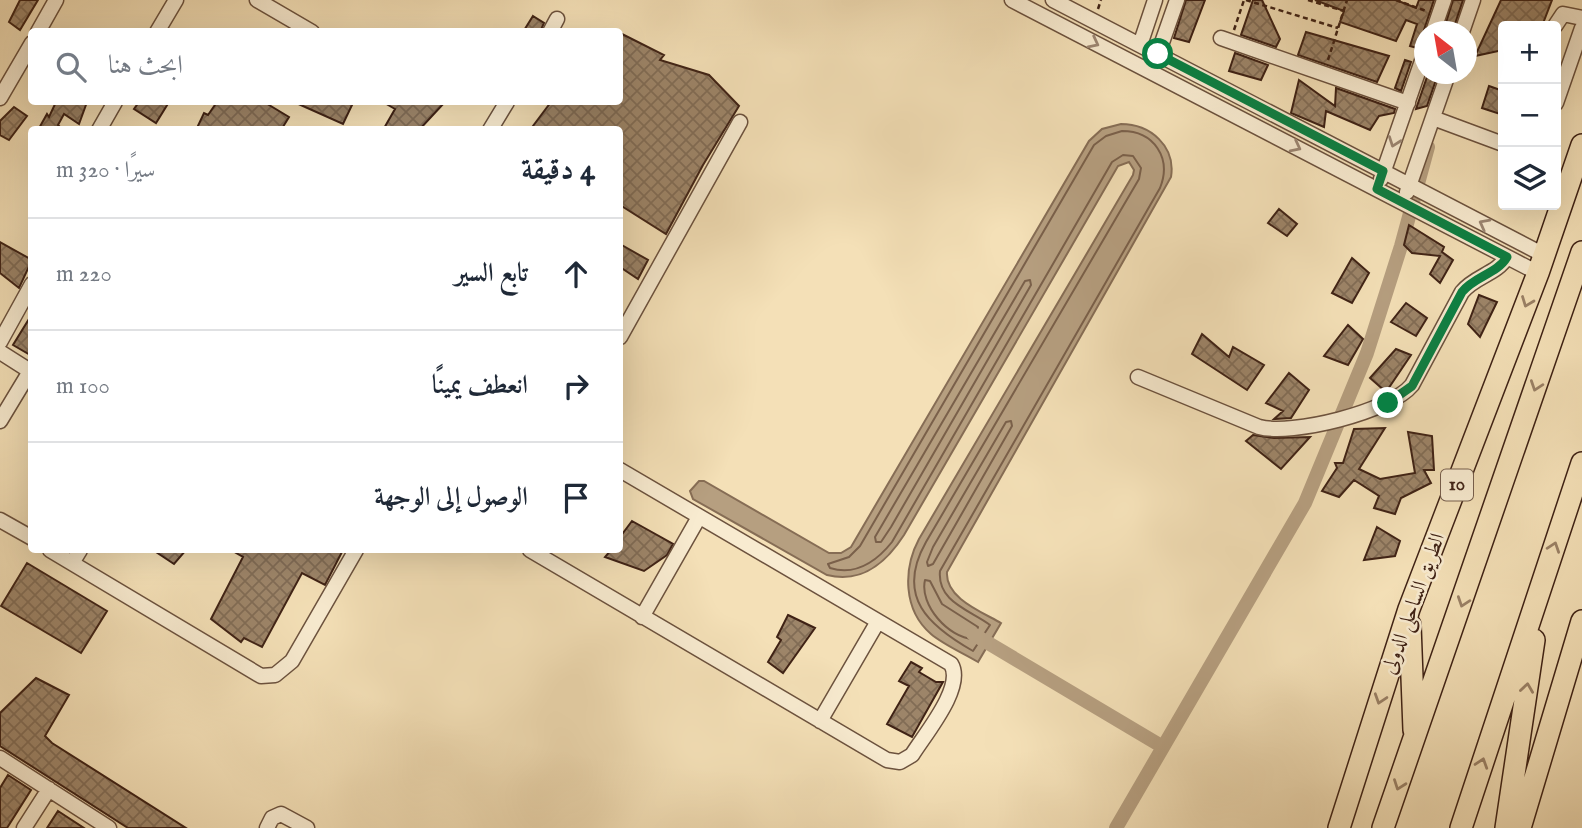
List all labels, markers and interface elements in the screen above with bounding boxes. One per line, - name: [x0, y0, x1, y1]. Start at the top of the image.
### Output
- north arrow: [1414, 21, 1477, 84]
- map controls: [1498, 21, 1561, 210]
- button: +: [1498, 21, 1561, 84]
- search box: [28, 28, 623, 105]
- one-way arrow: [1087, 34, 1099, 48]
- route start: [1142, 38, 1173, 69]
- icon: search: [52, 48, 90, 86]
- text: ابحث هنا: [108, 49, 183, 82]
- button: −: [1498, 84, 1561, 147]
- one-way arrow: [1388, 135, 1402, 148]
- one-way arrow: [1289, 139, 1301, 152]
- button: layers: [1498, 147, 1561, 210]
- text: 4 دقيقة: [521, 152, 595, 190]
- text: سيرًا · 320 m: [56, 156, 155, 185]
- one-way arrow: [1479, 219, 1491, 232]
- icon: ahead: [557, 255, 595, 293]
- text: تابع السير: [454, 257, 528, 290]
- text: 220 m: [56, 260, 112, 289]
- one-way arrow: [1522, 295, 1536, 307]
- icon: right: [557, 367, 595, 405]
- text: انعطف يمينًا: [432, 369, 528, 402]
- text: 100 m: [56, 372, 110, 401]
- one-way arrow: [1530, 380, 1544, 392]
- route end: [1372, 387, 1403, 418]
- road number: 10: [1441, 470, 1473, 500]
- icon: arrive: [557, 479, 595, 517]
- text: الوصول إلى الوجهة: [374, 481, 528, 514]
- street label: الطريق الساحلى الدولى: [1376, 530, 1453, 679]
- one-way arrow: [1546, 542, 1560, 554]
- one-way arrow: [1457, 595, 1471, 607]
- one-way arrow: [1519, 682, 1534, 694]
- one-way arrow: [1374, 693, 1389, 705]
- one-way arrow: [1474, 758, 1488, 770]
- one-way arrow: [1393, 779, 1407, 791]

